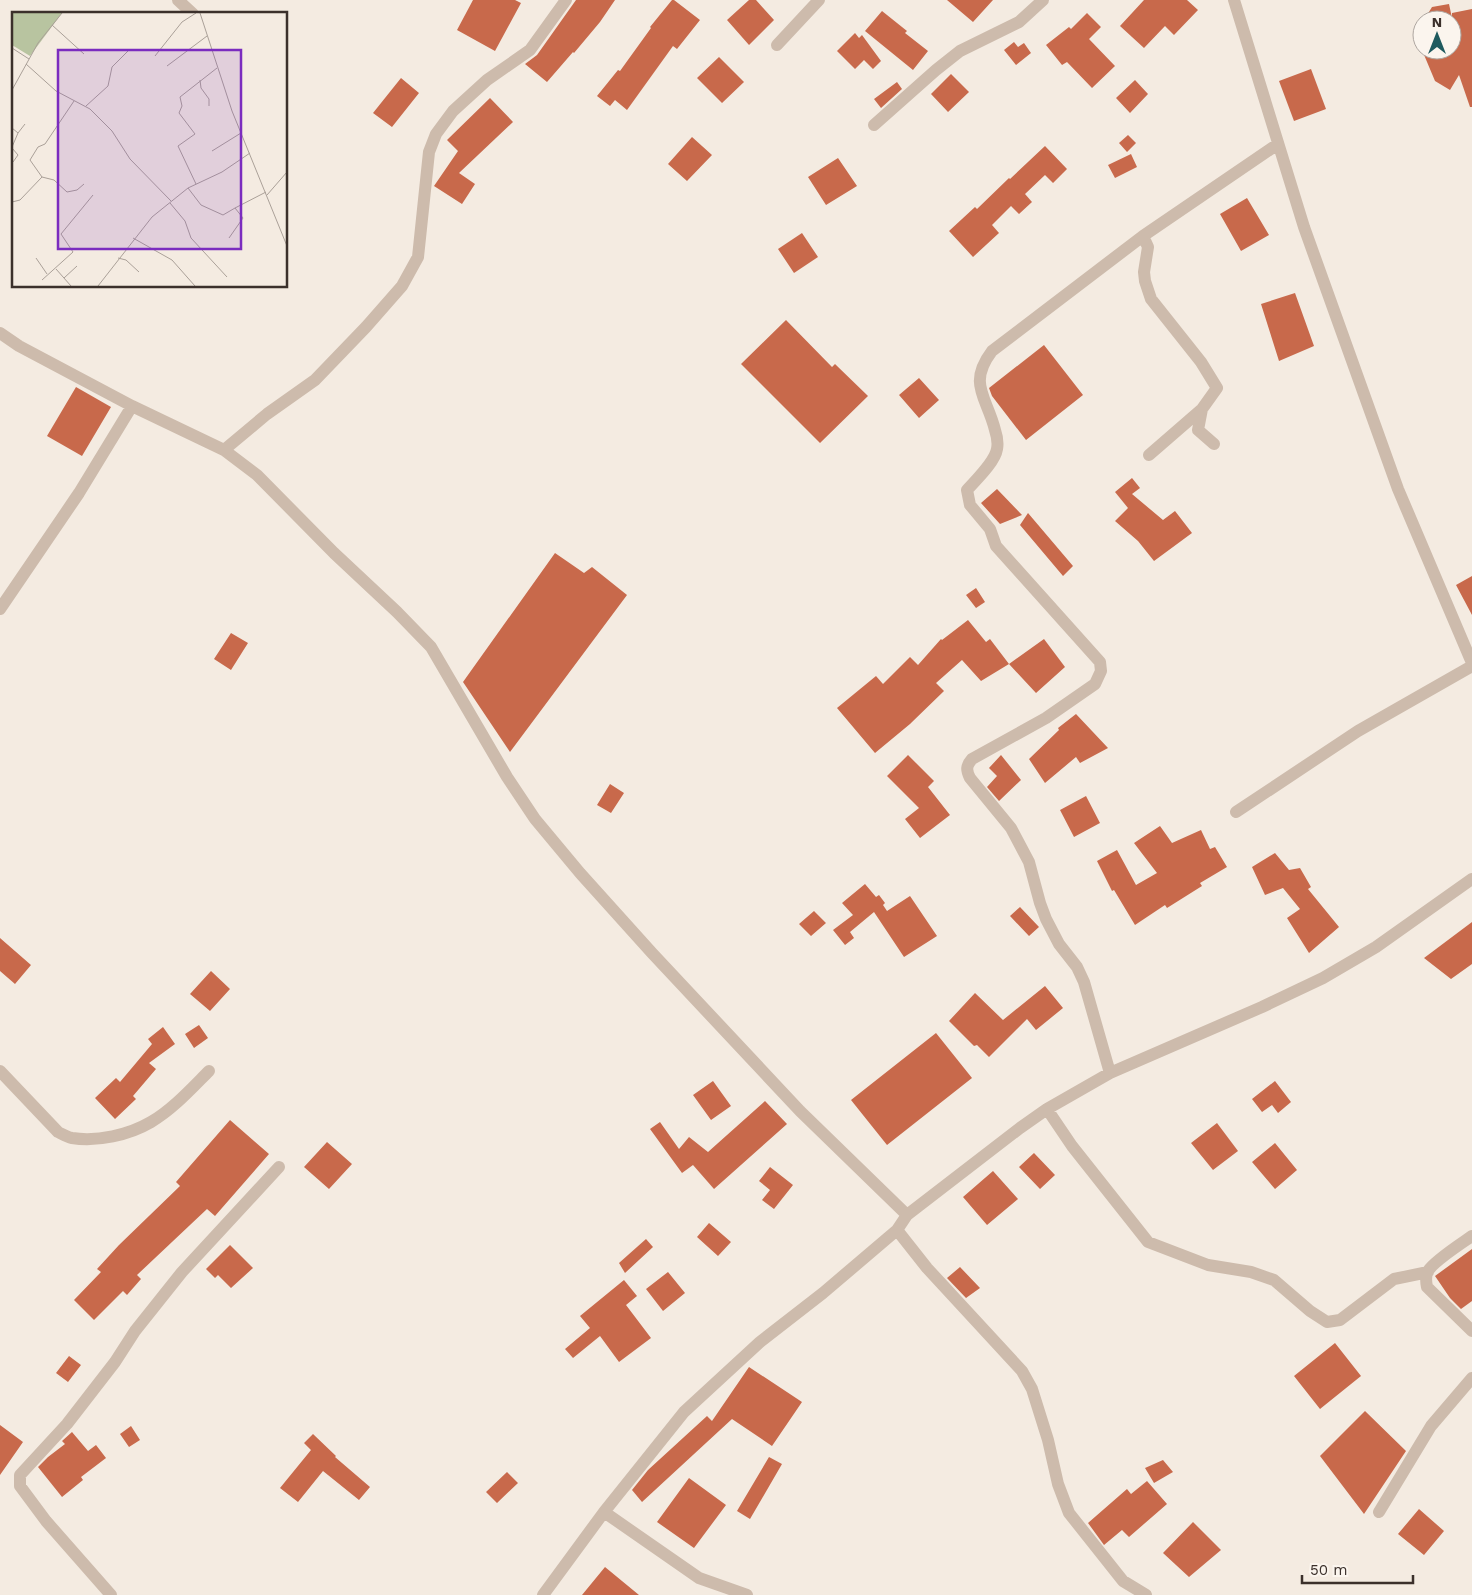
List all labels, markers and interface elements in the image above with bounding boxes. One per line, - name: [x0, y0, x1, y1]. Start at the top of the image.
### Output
- north arrow: [1412, 10, 1462, 60]
- inset map: [12, 12, 288, 288]
- text: N: [1432, 14, 1442, 30]
- scale bar: [1302, 1552, 1413, 1584]
- text: 50 m: [1310, 1561, 1347, 1579]

